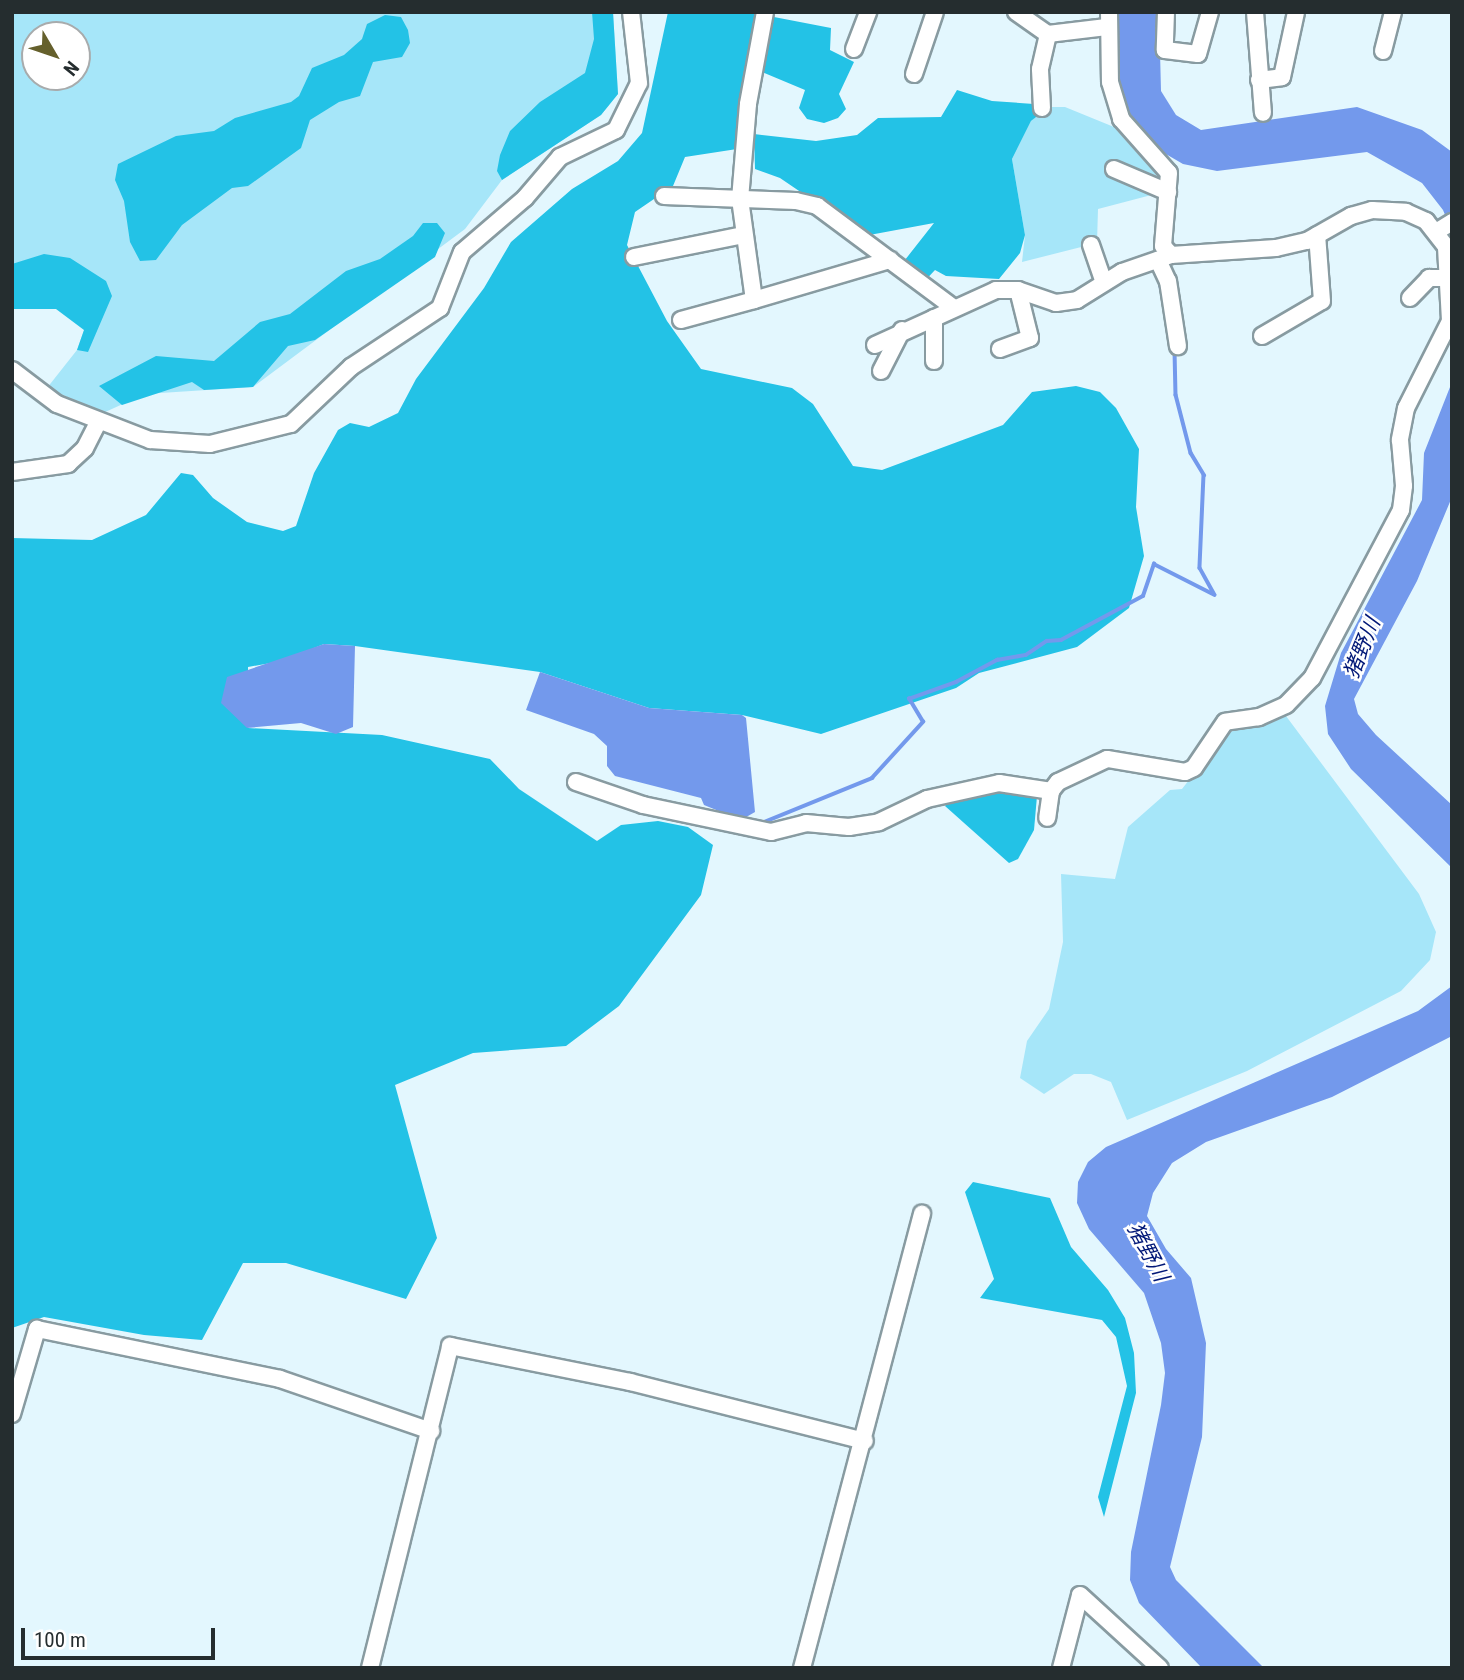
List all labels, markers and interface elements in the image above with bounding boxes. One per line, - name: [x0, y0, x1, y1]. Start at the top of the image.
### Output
- north arrow: [21, 21, 91, 91]
- text: N: [59, 57, 84, 80]
- water label: 猪野川: [1339, 614, 1385, 682]
- water label: 猪野川: [1122, 1218, 1174, 1286]
- scale bar: [24, 1614, 219, 1658]
- text: 100 m: [34, 1628, 86, 1652]

